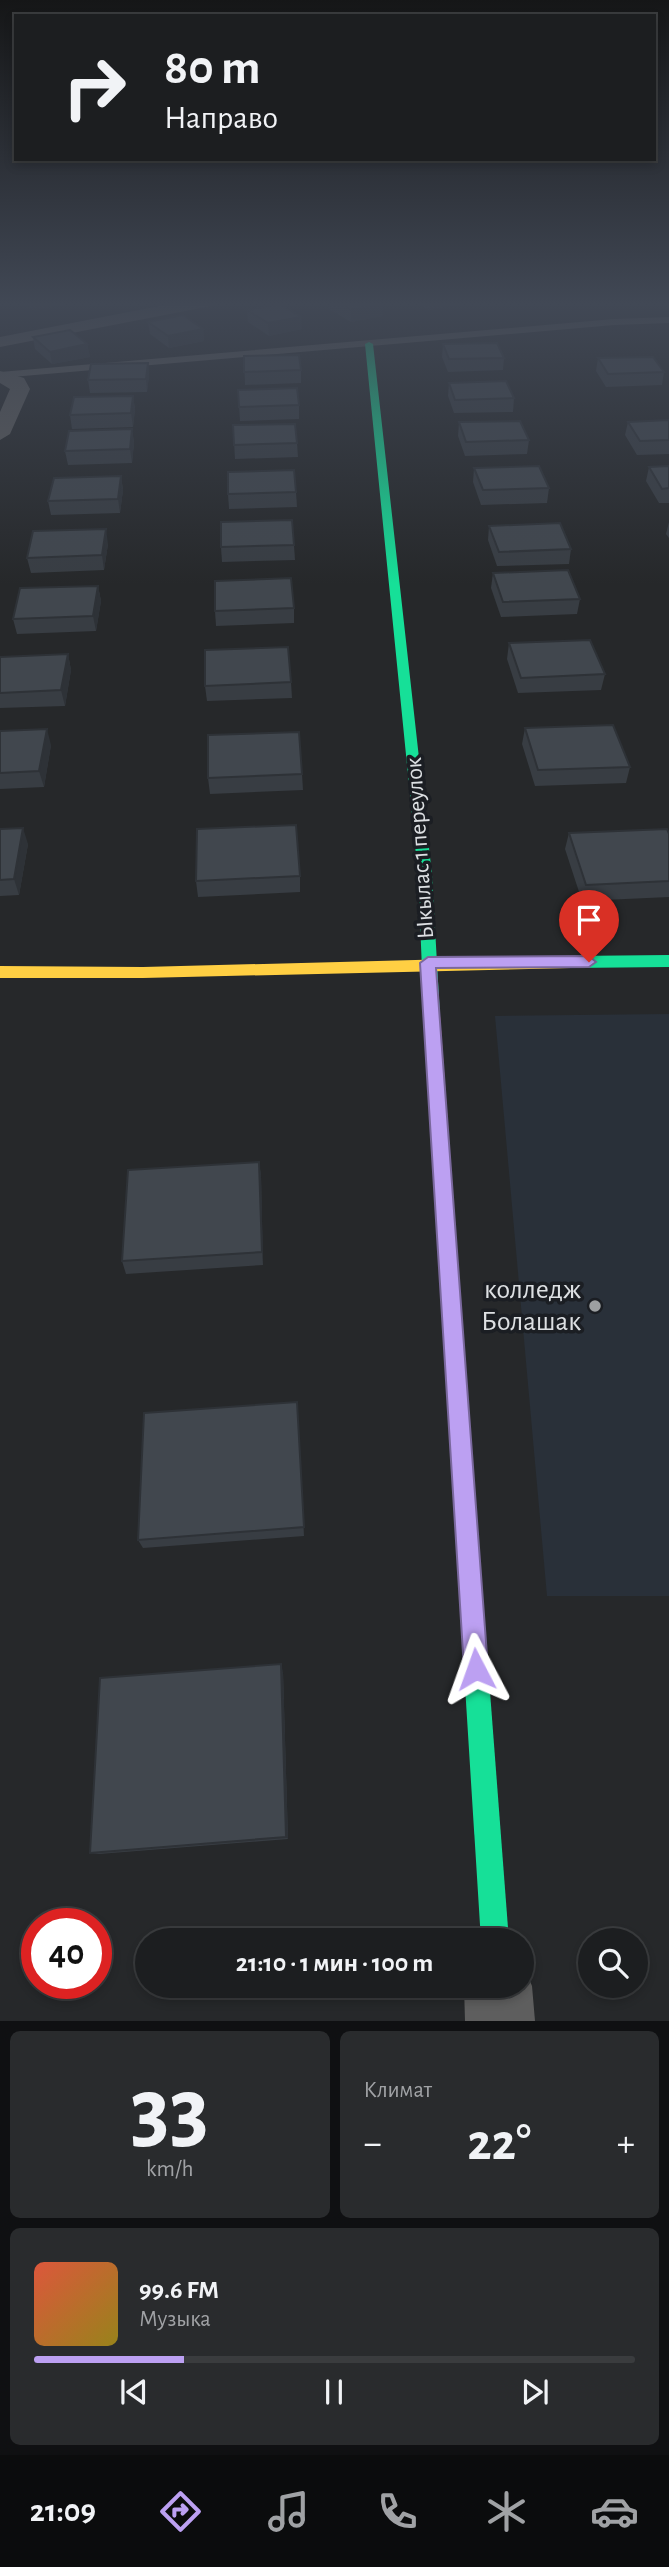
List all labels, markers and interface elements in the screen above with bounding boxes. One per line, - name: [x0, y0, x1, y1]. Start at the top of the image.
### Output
- icon: right: [49, 42, 140, 133]
- text: 80 m: [164, 44, 261, 93]
- text: Направо: [164, 102, 278, 134]
- street label: Ыкылас 1 переулок: [402, 757, 438, 939]
- pin: [559, 890, 619, 962]
- icon: arrive: [570, 901, 608, 939]
- place label: колледж Болашак: [481, 1276, 581, 1336]
- marker: колледж Болашак: [587, 1298, 603, 1314]
- position arrow: [439, 1632, 513, 1706]
- speed limit sign: 40: [21, 1908, 112, 1999]
- map controls: [578, 1928, 648, 1998]
- button: search: [578, 1928, 648, 1998]
- text: 21:10 · 1 мин · 100 m: [236, 1950, 433, 1976]
- text: 33: [131, 2065, 209, 2156]
- text: Климат: [364, 2079, 432, 2102]
- text: 22°: [467, 2117, 531, 2169]
- text: −: [364, 2125, 382, 2163]
- text: +: [617, 2125, 635, 2163]
- text: km/h: [146, 2158, 193, 2181]
- text: 99.6 FM: [139, 2277, 219, 2303]
- text: Музыка: [139, 2308, 211, 2331]
- icon: previous: [115, 2373, 153, 2411]
- icon: pause: [315, 2373, 353, 2411]
- icon: next: [516, 2373, 554, 2411]
- icon: directions: [156, 2487, 205, 2536]
- icon: music: [264, 2487, 313, 2536]
- icon: phone: [373, 2487, 422, 2536]
- icon: climate: [482, 2487, 531, 2536]
- icon: car: [590, 2487, 639, 2536]
- text: 21:09: [30, 2495, 96, 2527]

